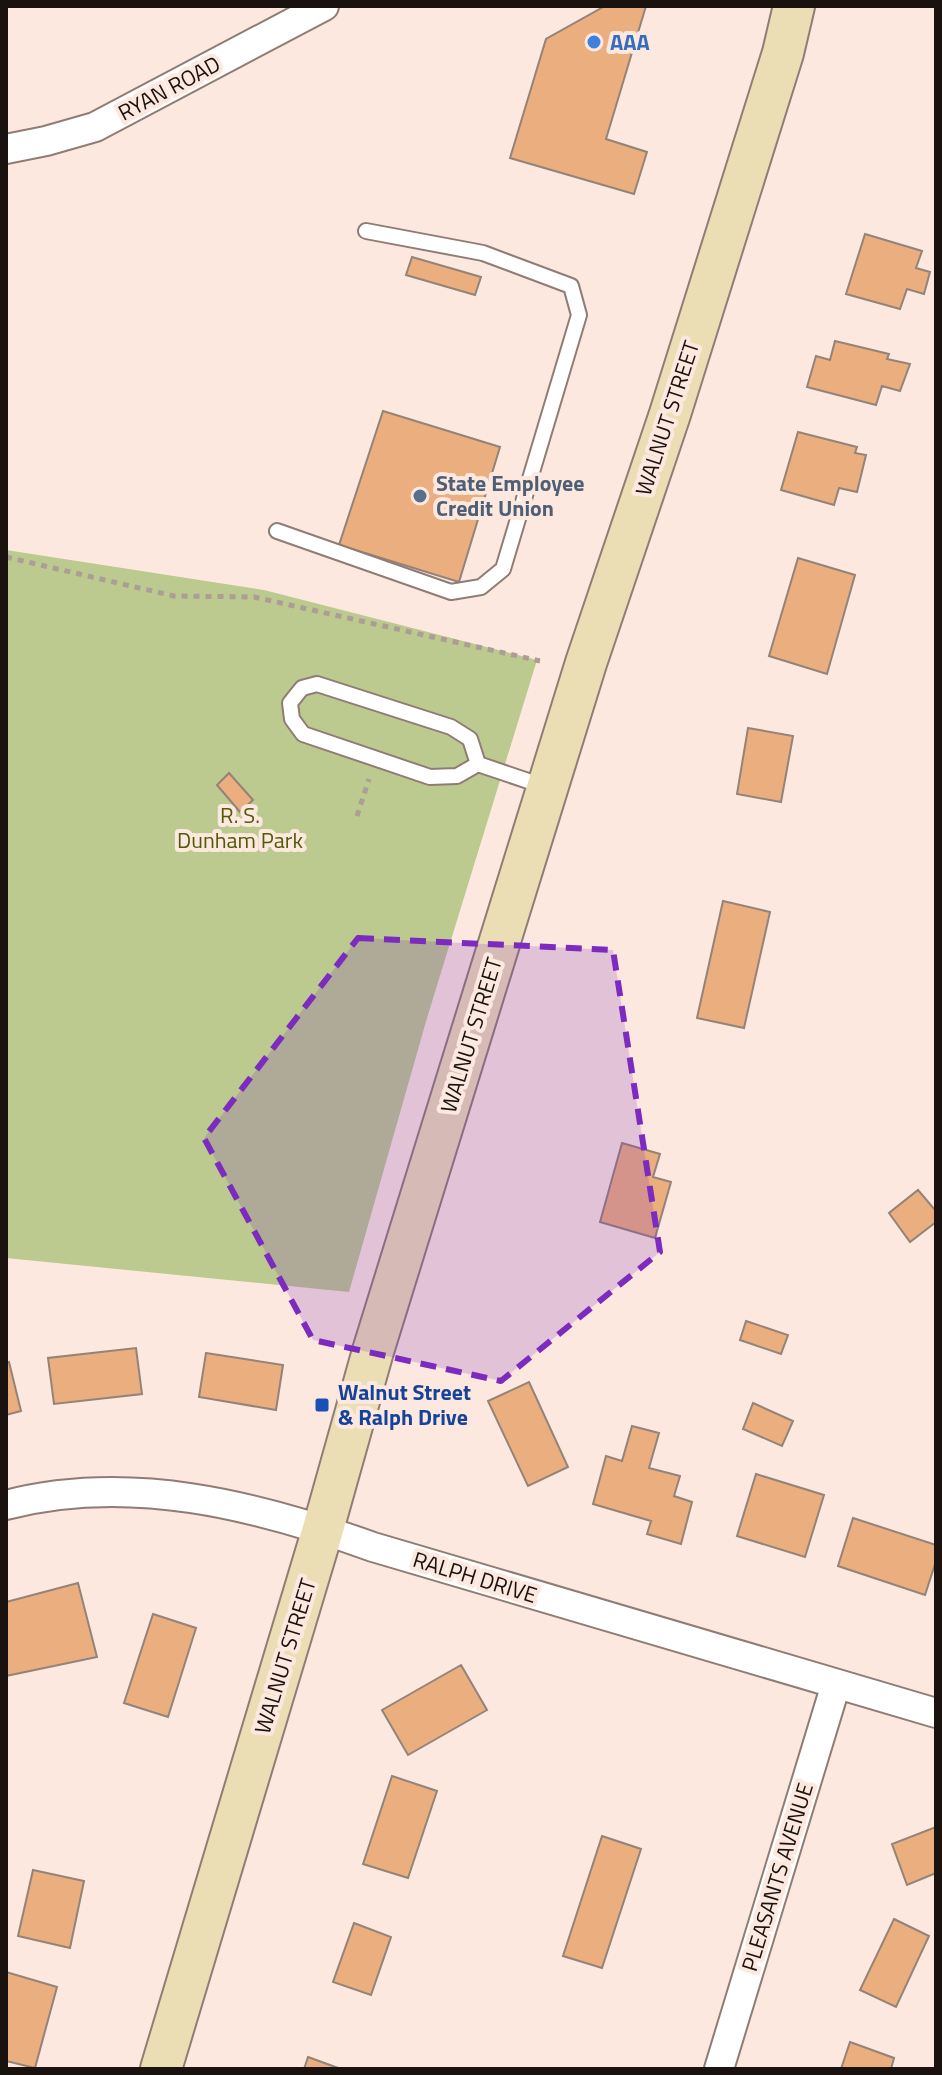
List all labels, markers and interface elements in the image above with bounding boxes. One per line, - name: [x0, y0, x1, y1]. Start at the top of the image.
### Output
- place label: AAA: [610, 25, 650, 59]
- marker: AAA: [585, 33, 603, 51]
- street label: RYAN ROAD: [112, 47, 226, 129]
- street label: WALNUT STREET: [626, 336, 708, 500]
- place label: State Employee Credit Union: [436, 466, 585, 525]
- marker: State Employee Credit Union: [411, 487, 429, 505]
- park label: R. S. Dunham Park: [177, 798, 303, 857]
- street label: WALNUT STREET: [431, 953, 511, 1117]
- place label: Walnut Street & Ralph Drive: [338, 1375, 471, 1434]
- marker: Walnut Street & Ralph Drive: [313, 1396, 331, 1414]
- street label: RALPH DRIVE: [409, 1542, 541, 1612]
- street label: WALNUT STREET: [245, 1574, 325, 1738]
- street label: PLEASANTS AVENUE: [732, 1779, 822, 1975]

